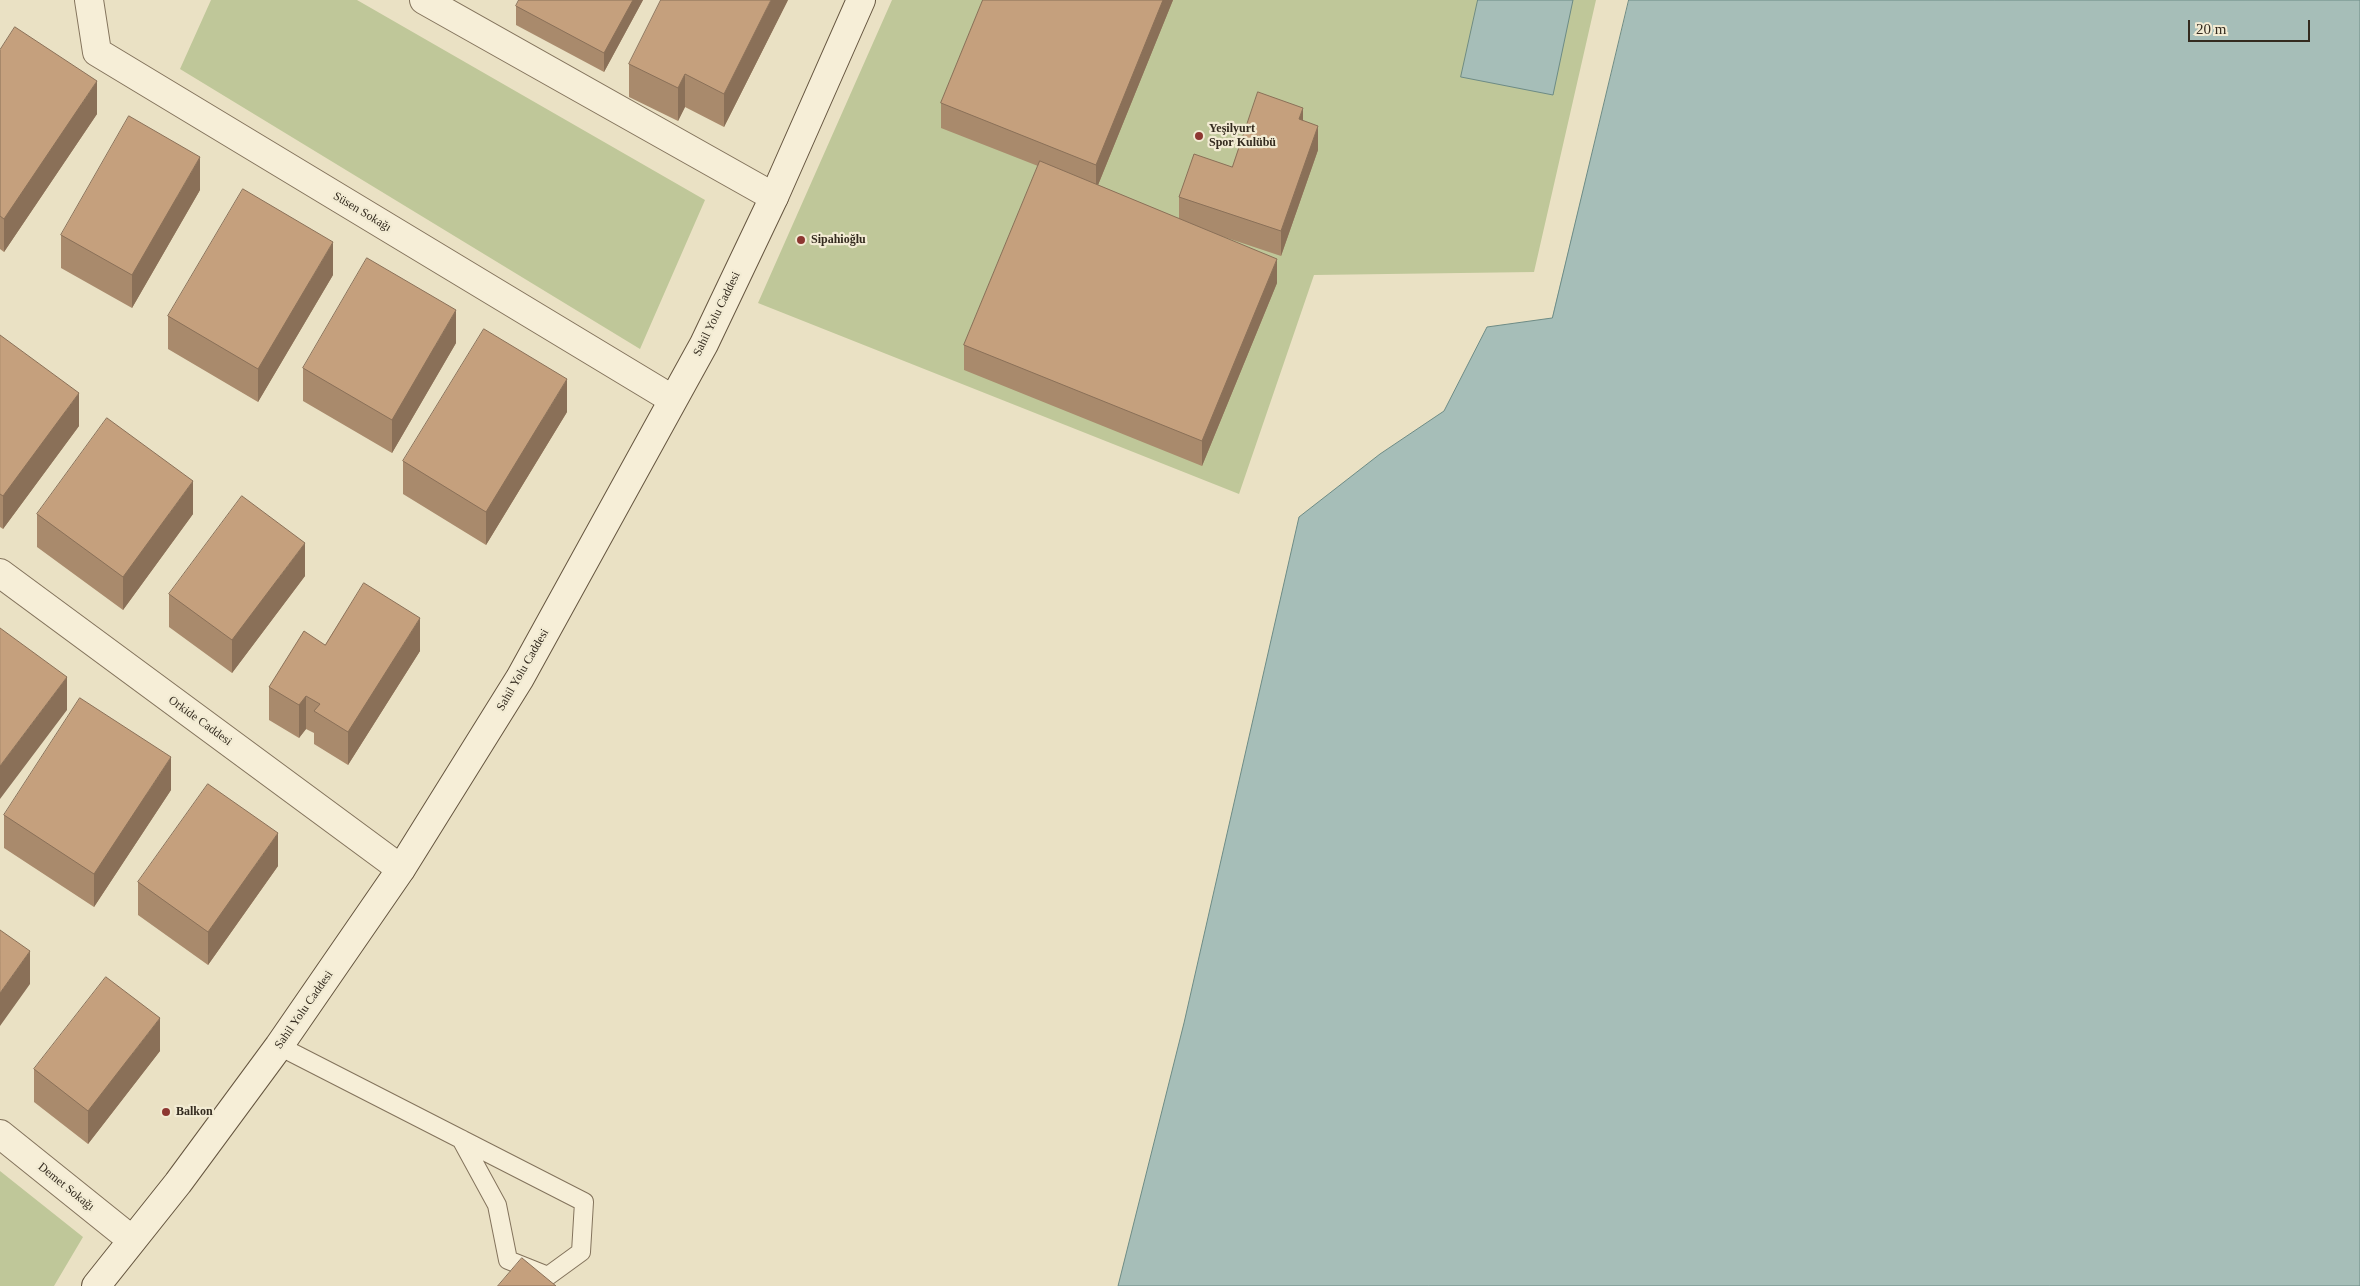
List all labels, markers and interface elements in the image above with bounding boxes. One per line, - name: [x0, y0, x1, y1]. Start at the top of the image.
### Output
- scale bar: [2190, 10, 2312, 42]
- text: 20 m: [2196, 21, 2226, 37]
- place label: Yeşilyurt Spor Kulübü: [1209, 122, 1276, 150]
- marker: Yeşilyurt Spor Kulübü: [1193, 130, 1205, 142]
- street label: Süsen Sokağı: [330, 189, 394, 235]
- place label: Sipahioğlu: [811, 233, 866, 247]
- marker: Sipahioğlu: [795, 234, 807, 246]
- street label: Sahil Yolu Caddesi: [690, 269, 744, 359]
- street label: Sahil Yolu Caddesi: [494, 627, 552, 713]
- street label: Orkide Caddesi: [165, 693, 235, 749]
- street label: Sahil Yolu Caddesi: [272, 968, 336, 1052]
- place label: Balkon: [176, 1105, 213, 1119]
- marker: Balkon: [160, 1106, 172, 1118]
- street label: Demet Sokağı: [35, 1160, 97, 1214]

